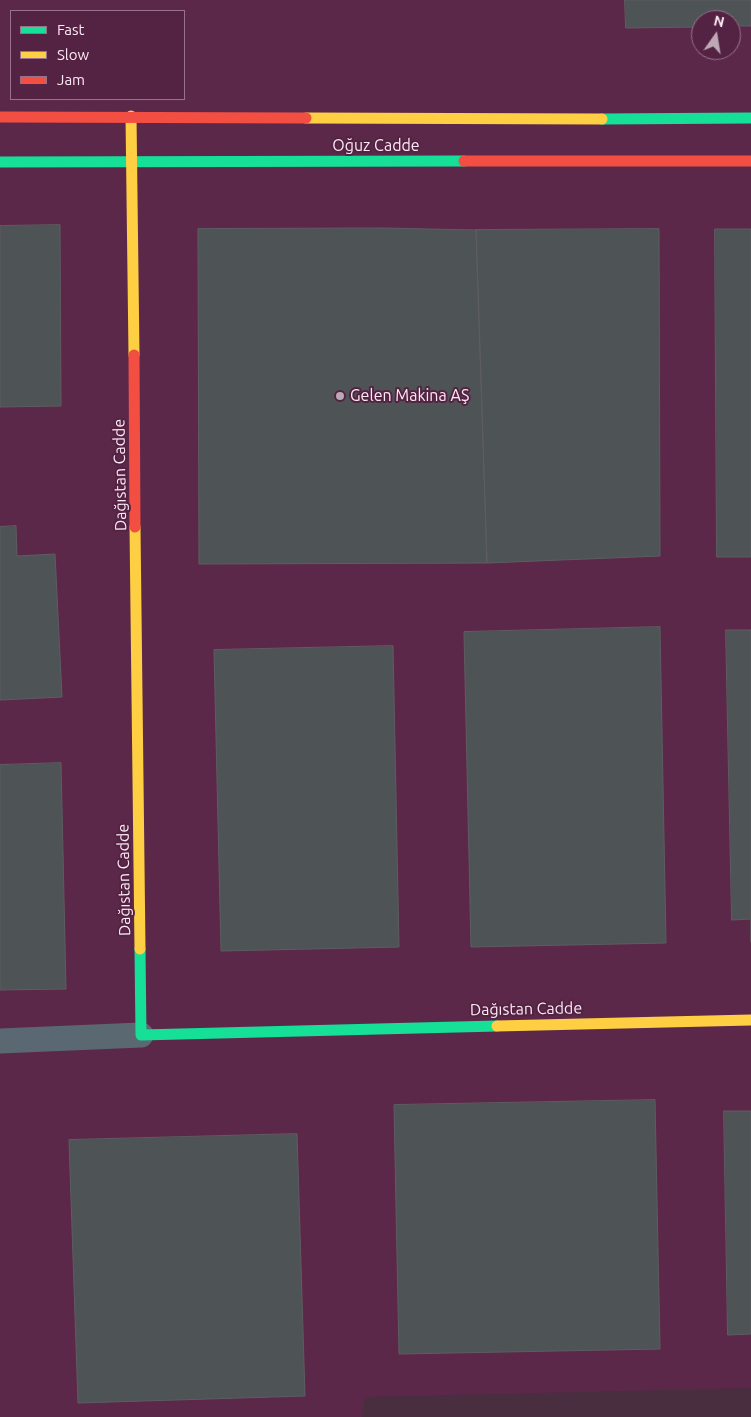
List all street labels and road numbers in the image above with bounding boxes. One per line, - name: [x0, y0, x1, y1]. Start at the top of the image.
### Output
- street label: Oğuz Cadde: [332, 136, 420, 156]
- street label: Dağıstan Cadde: [109, 419, 131, 531]
- street label: Dağıstan Cadde: [113, 824, 135, 936]
- street label: Dağıstan Cadde: [470, 998, 582, 1020]

